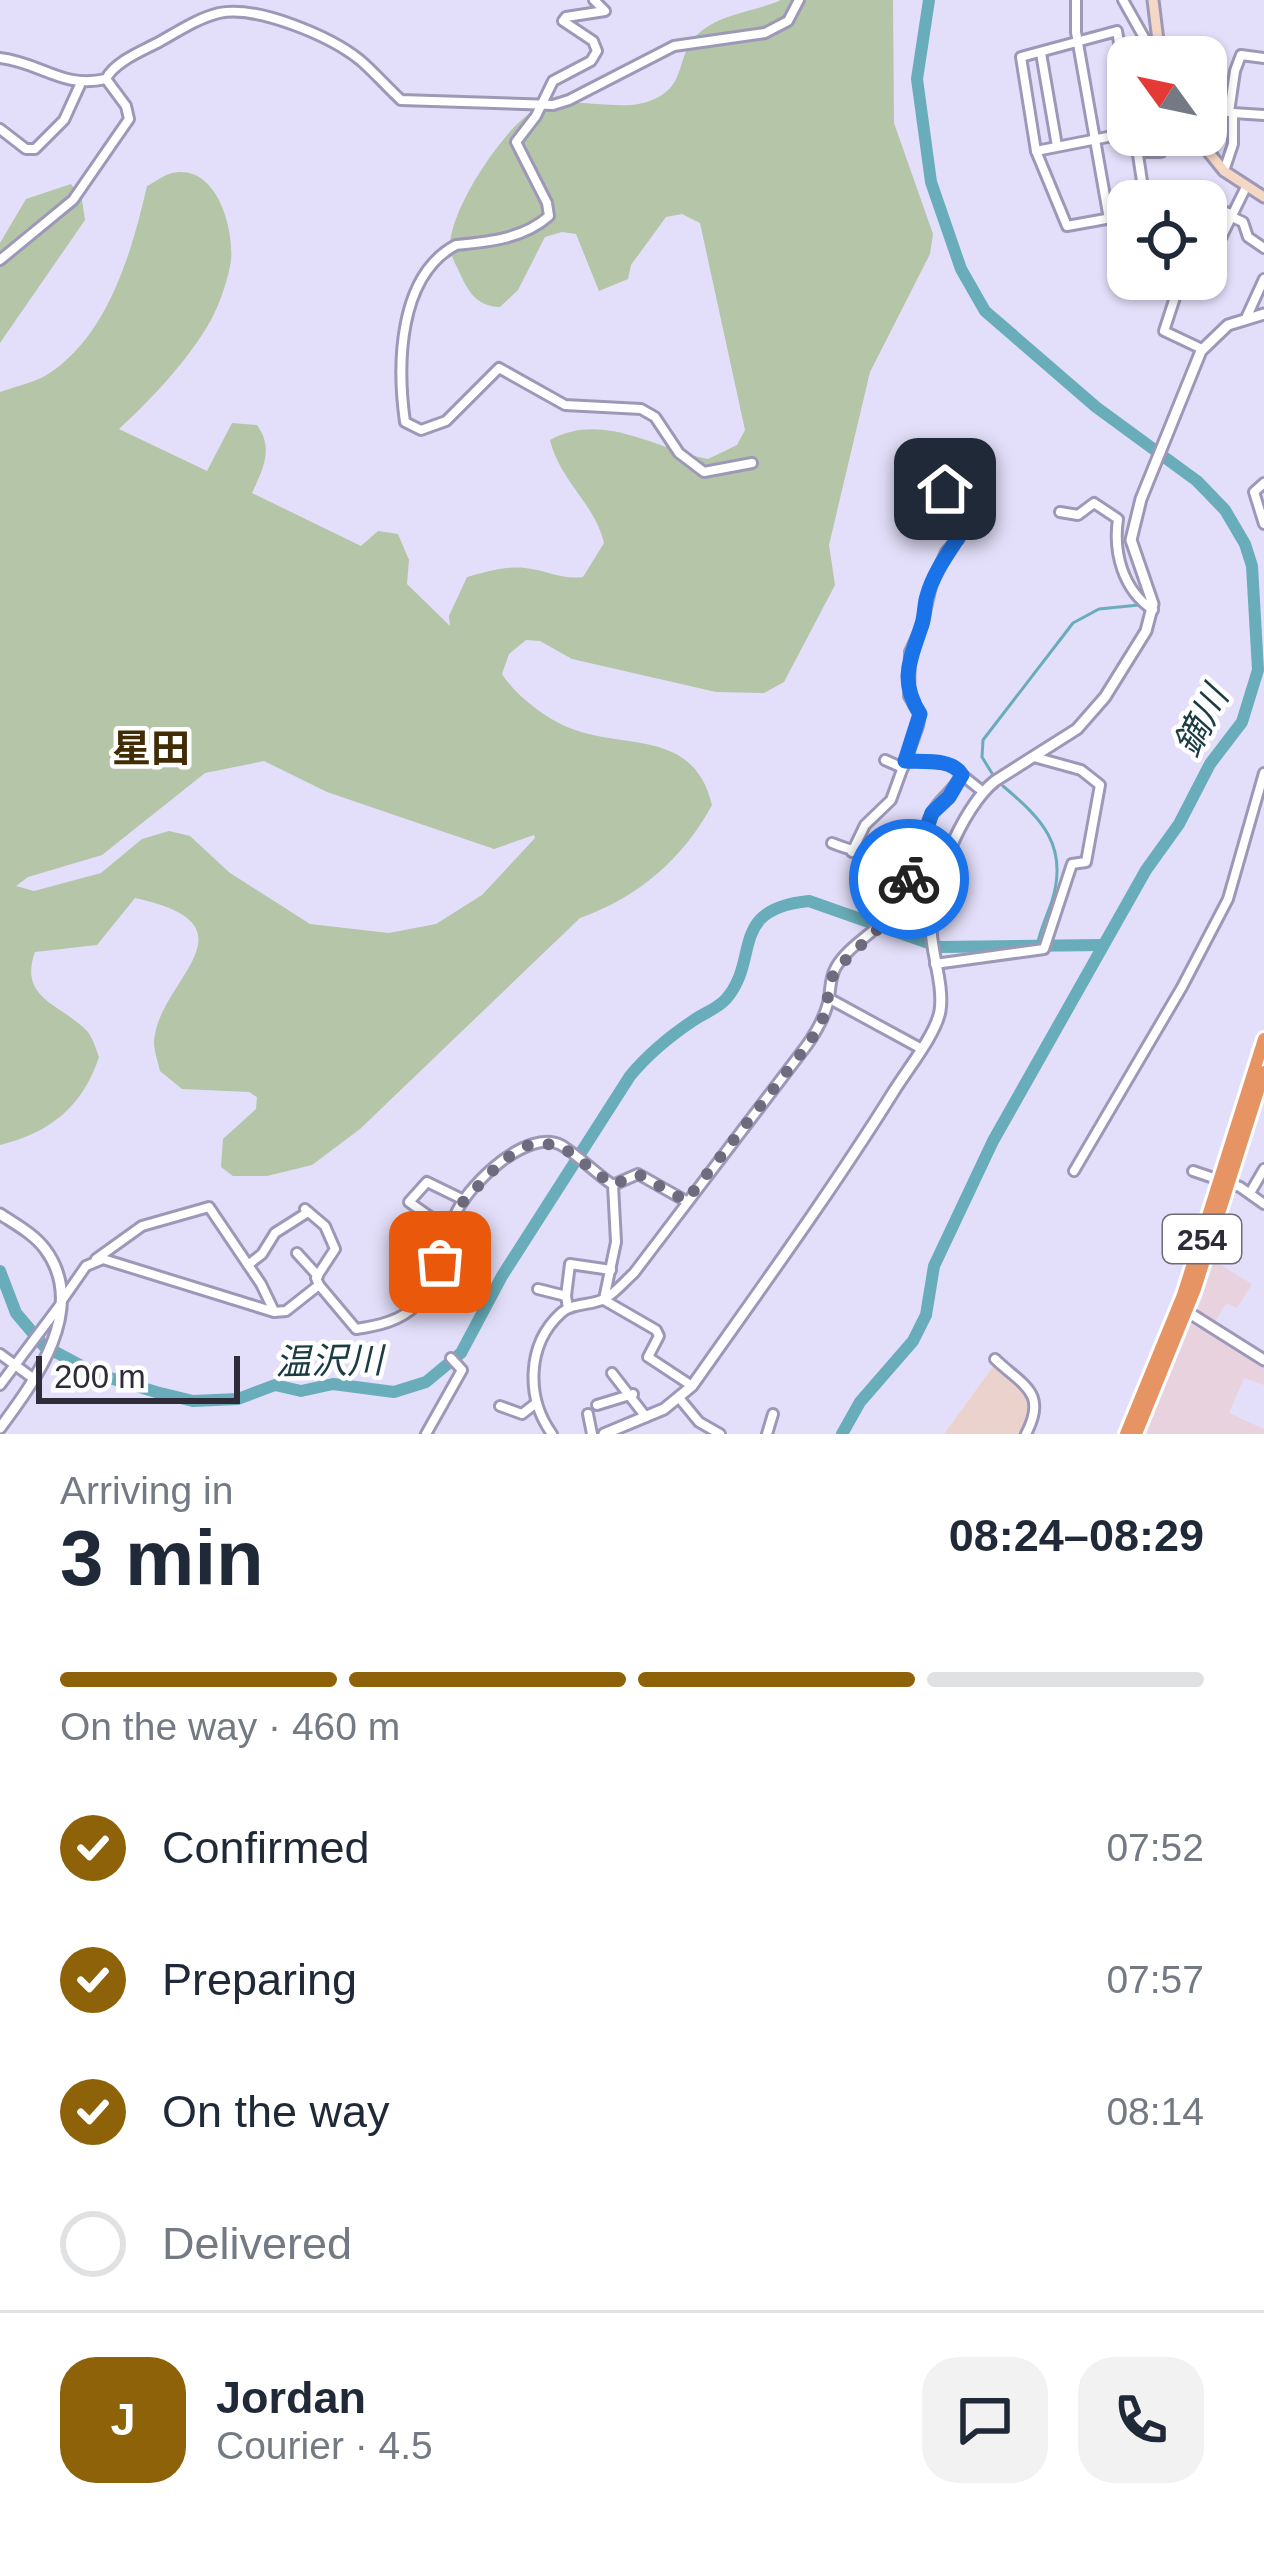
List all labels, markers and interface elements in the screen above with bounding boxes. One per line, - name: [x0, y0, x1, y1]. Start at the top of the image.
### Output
- north arrow: [1107, 36, 1227, 156]
- map controls: [1107, 36, 1227, 300]
- button: locate: [1107, 180, 1227, 300]
- pin: [894, 438, 996, 540]
- icon: home: [912, 456, 978, 522]
- water label: 鏑川: [1166, 676, 1238, 762]
- district label: 星田: [112, 727, 190, 770]
- courier: [849, 819, 969, 939]
- icon: bike: [876, 846, 942, 912]
- pin: [389, 1211, 491, 1313]
- road number: 254: [1163, 1215, 1241, 1263]
- icon: bag: [407, 1229, 473, 1295]
- water label: 温沢川: [275, 1339, 387, 1382]
- scale bar: [36, 1350, 240, 1403]
- text: 200 m: [54, 1358, 146, 1395]
- text: Arriving in: [60, 1469, 233, 1512]
- text: 08:24–08:29: [949, 1510, 1204, 1561]
- text: 3 min: [60, 1514, 264, 1602]
- text: On the way · 460 m: [60, 1705, 400, 1748]
- icon: check: [60, 1815, 126, 1881]
- text: Confirmed: [162, 1822, 370, 1873]
- text: 07:52: [1106, 1826, 1204, 1869]
- icon: check: [60, 1947, 126, 2013]
- text: Preparing: [162, 1954, 357, 2005]
- text: 07:57: [1106, 1958, 1204, 2001]
- icon: check: [60, 2079, 126, 2145]
- text: On the way: [162, 2086, 390, 2137]
- text: 08:14: [1106, 2090, 1204, 2133]
- text: Delivered: [162, 2218, 352, 2269]
- button: chat: [922, 2357, 1048, 2483]
- button: phone: [1078, 2357, 1204, 2483]
- text: Jordan: [216, 2372, 366, 2423]
- text: J: [110, 2394, 136, 2445]
- text: Courier · 4.5: [216, 2424, 433, 2467]

